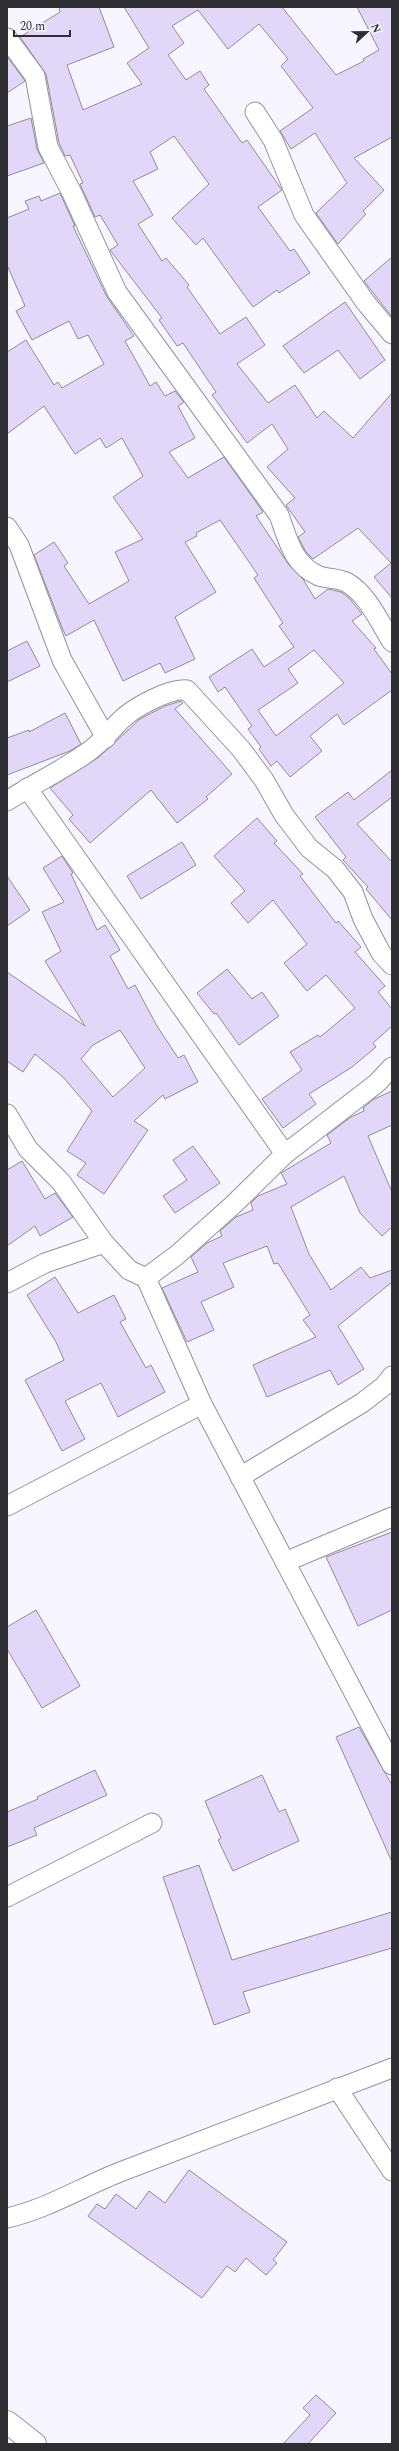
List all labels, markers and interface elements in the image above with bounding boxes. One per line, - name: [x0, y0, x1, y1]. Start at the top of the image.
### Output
- scale bar: [14, 12, 70, 38]
- north arrow: [347, 12, 387, 52]
- text: 20 m: [20, 17, 45, 36]
- text: N: [366, 21, 385, 36]

